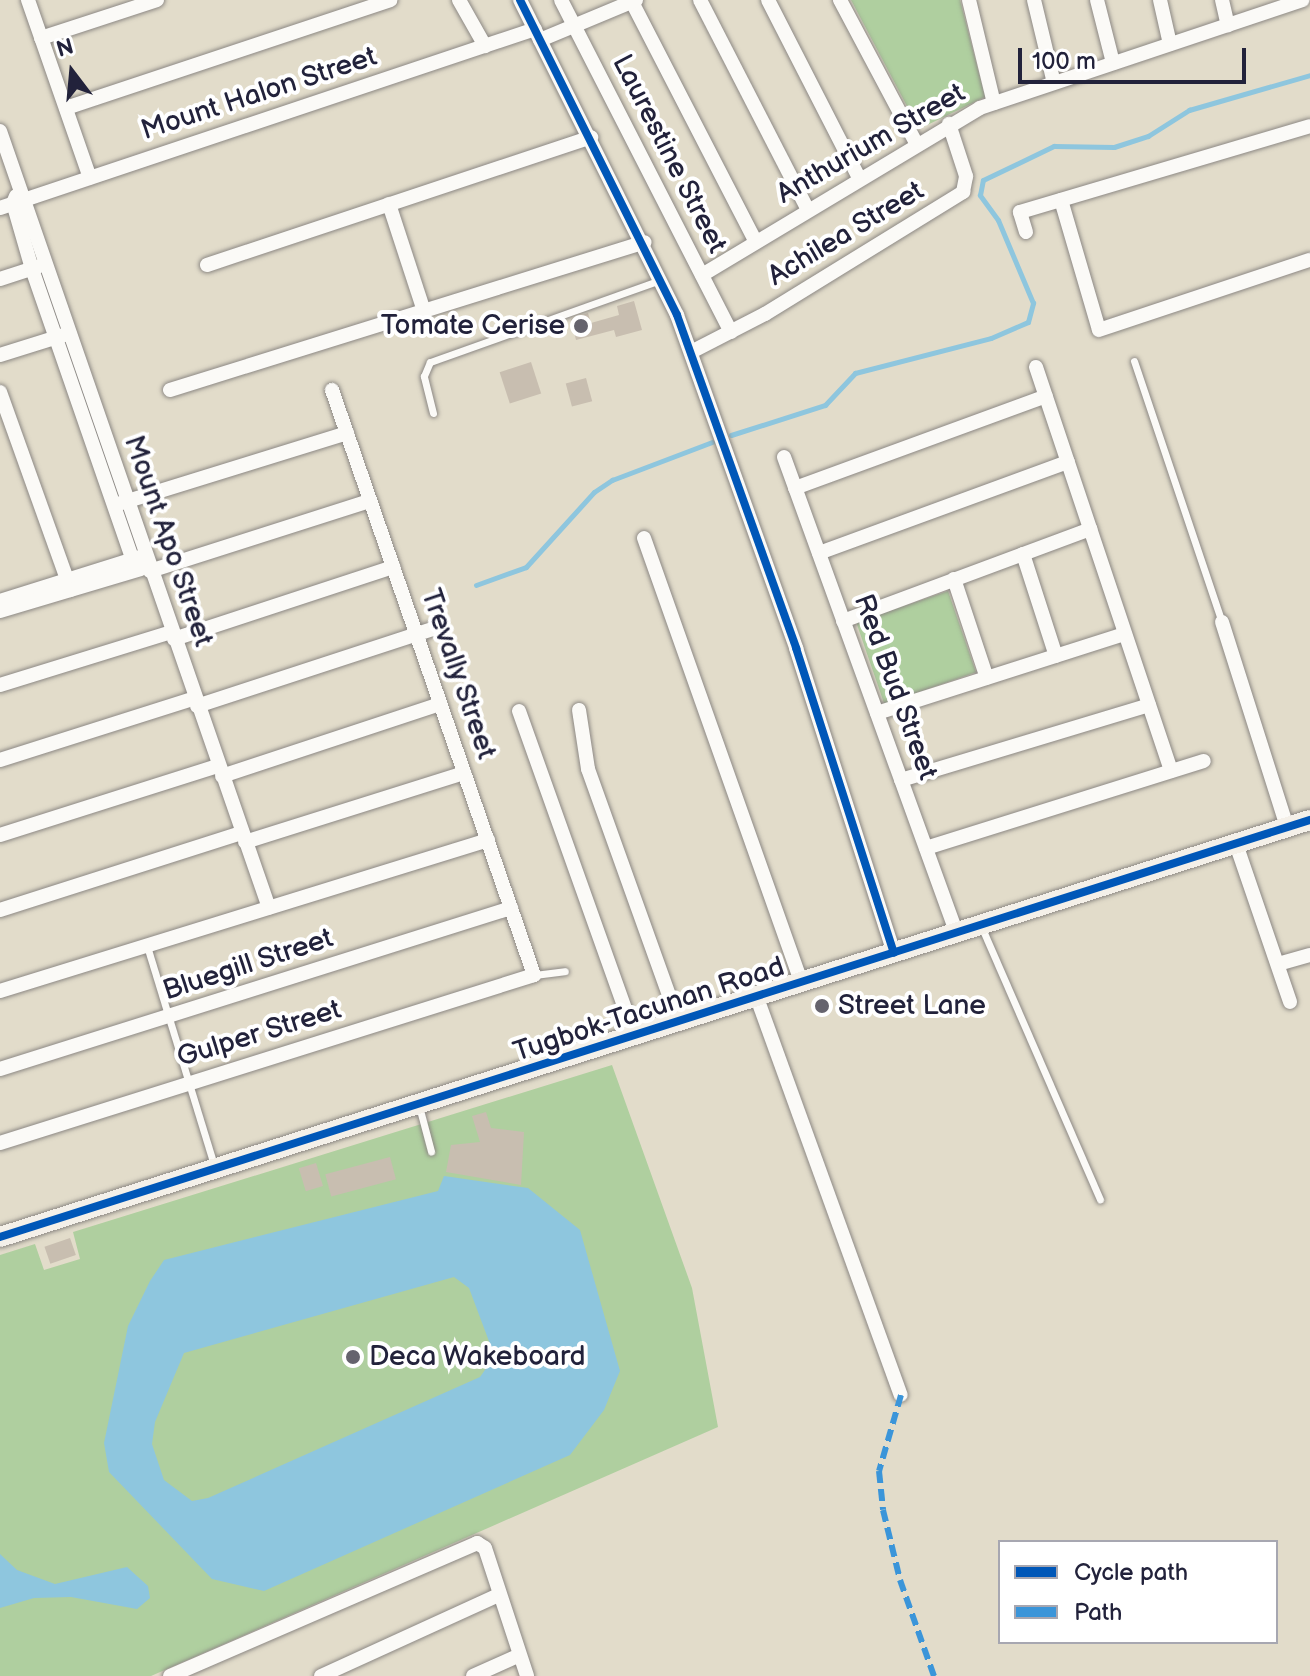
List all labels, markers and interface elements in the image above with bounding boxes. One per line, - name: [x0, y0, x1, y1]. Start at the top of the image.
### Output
- north arrow: [32, 32, 112, 112]
- scale bar: [1022, 32, 1250, 82]
- text: N: [54, 33, 77, 64]
- street label: Mount Halon Street: [137, 40, 381, 148]
- text: 100 m: [1032, 47, 1096, 76]
- street label: Laurestine Street: [604, 49, 734, 259]
- street label: Anthurium Street: [771, 76, 971, 212]
- street label: Achilea Street: [762, 174, 930, 294]
- place label: Tomate Cerise: [381, 309, 565, 343]
- marker: Tomate Cerise: [572, 317, 590, 335]
- street label: Mount Apo Street: [116, 431, 220, 651]
- street label: Trevally Street: [413, 583, 503, 765]
- street label: Red Bud Street: [846, 589, 944, 785]
- street label: Bluegill Street: [159, 922, 337, 1008]
- street label: Tugbok-Tacunan Road: [509, 950, 789, 1070]
- place label: Street Lane: [838, 989, 986, 1023]
- street label: Gulper Street: [173, 993, 345, 1075]
- marker: Street Lane: [813, 997, 831, 1015]
- place label: Deca Wakeboard: [369, 1340, 587, 1374]
- marker: Deca Wakeboard: [344, 1348, 362, 1366]
- legend: [998, 1540, 1278, 1644]
- text: Cycle path: [1074, 1558, 1188, 1587]
- text: Path: [1074, 1598, 1122, 1627]

